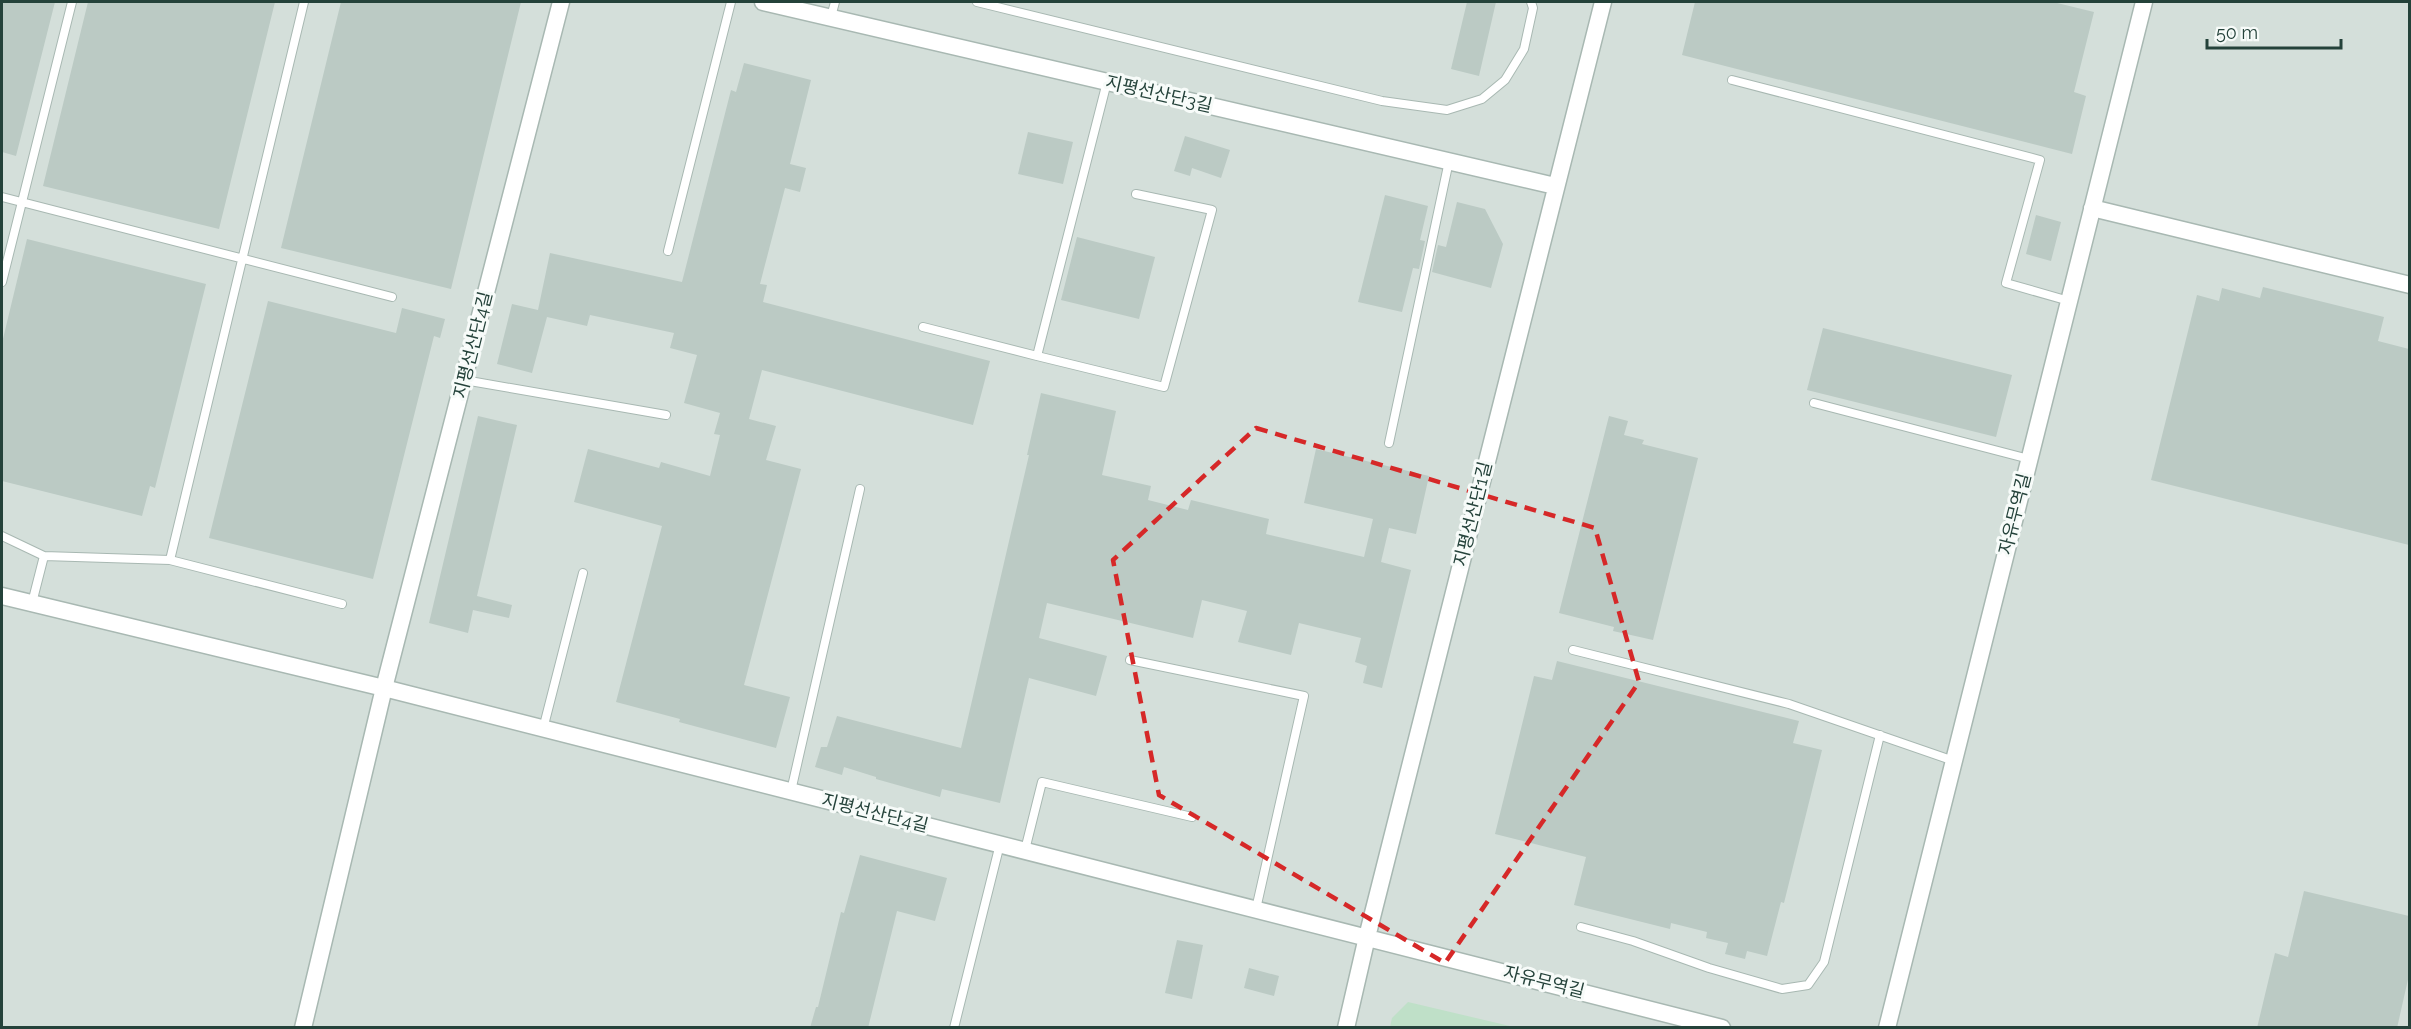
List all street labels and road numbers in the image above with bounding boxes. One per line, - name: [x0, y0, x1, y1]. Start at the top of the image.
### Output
- street label: 지평선산단3길: [1104, 71, 1215, 116]
- street label: 지평선산단4길: [449, 289, 496, 400]
- street label: 지평선산단1길: [1449, 459, 1496, 568]
- street label: 자유무역길: [1994, 471, 2035, 557]
- street label: 지평선산단4길: [820, 789, 931, 836]
- street label: 자유무역길: [1501, 961, 1587, 1002]

